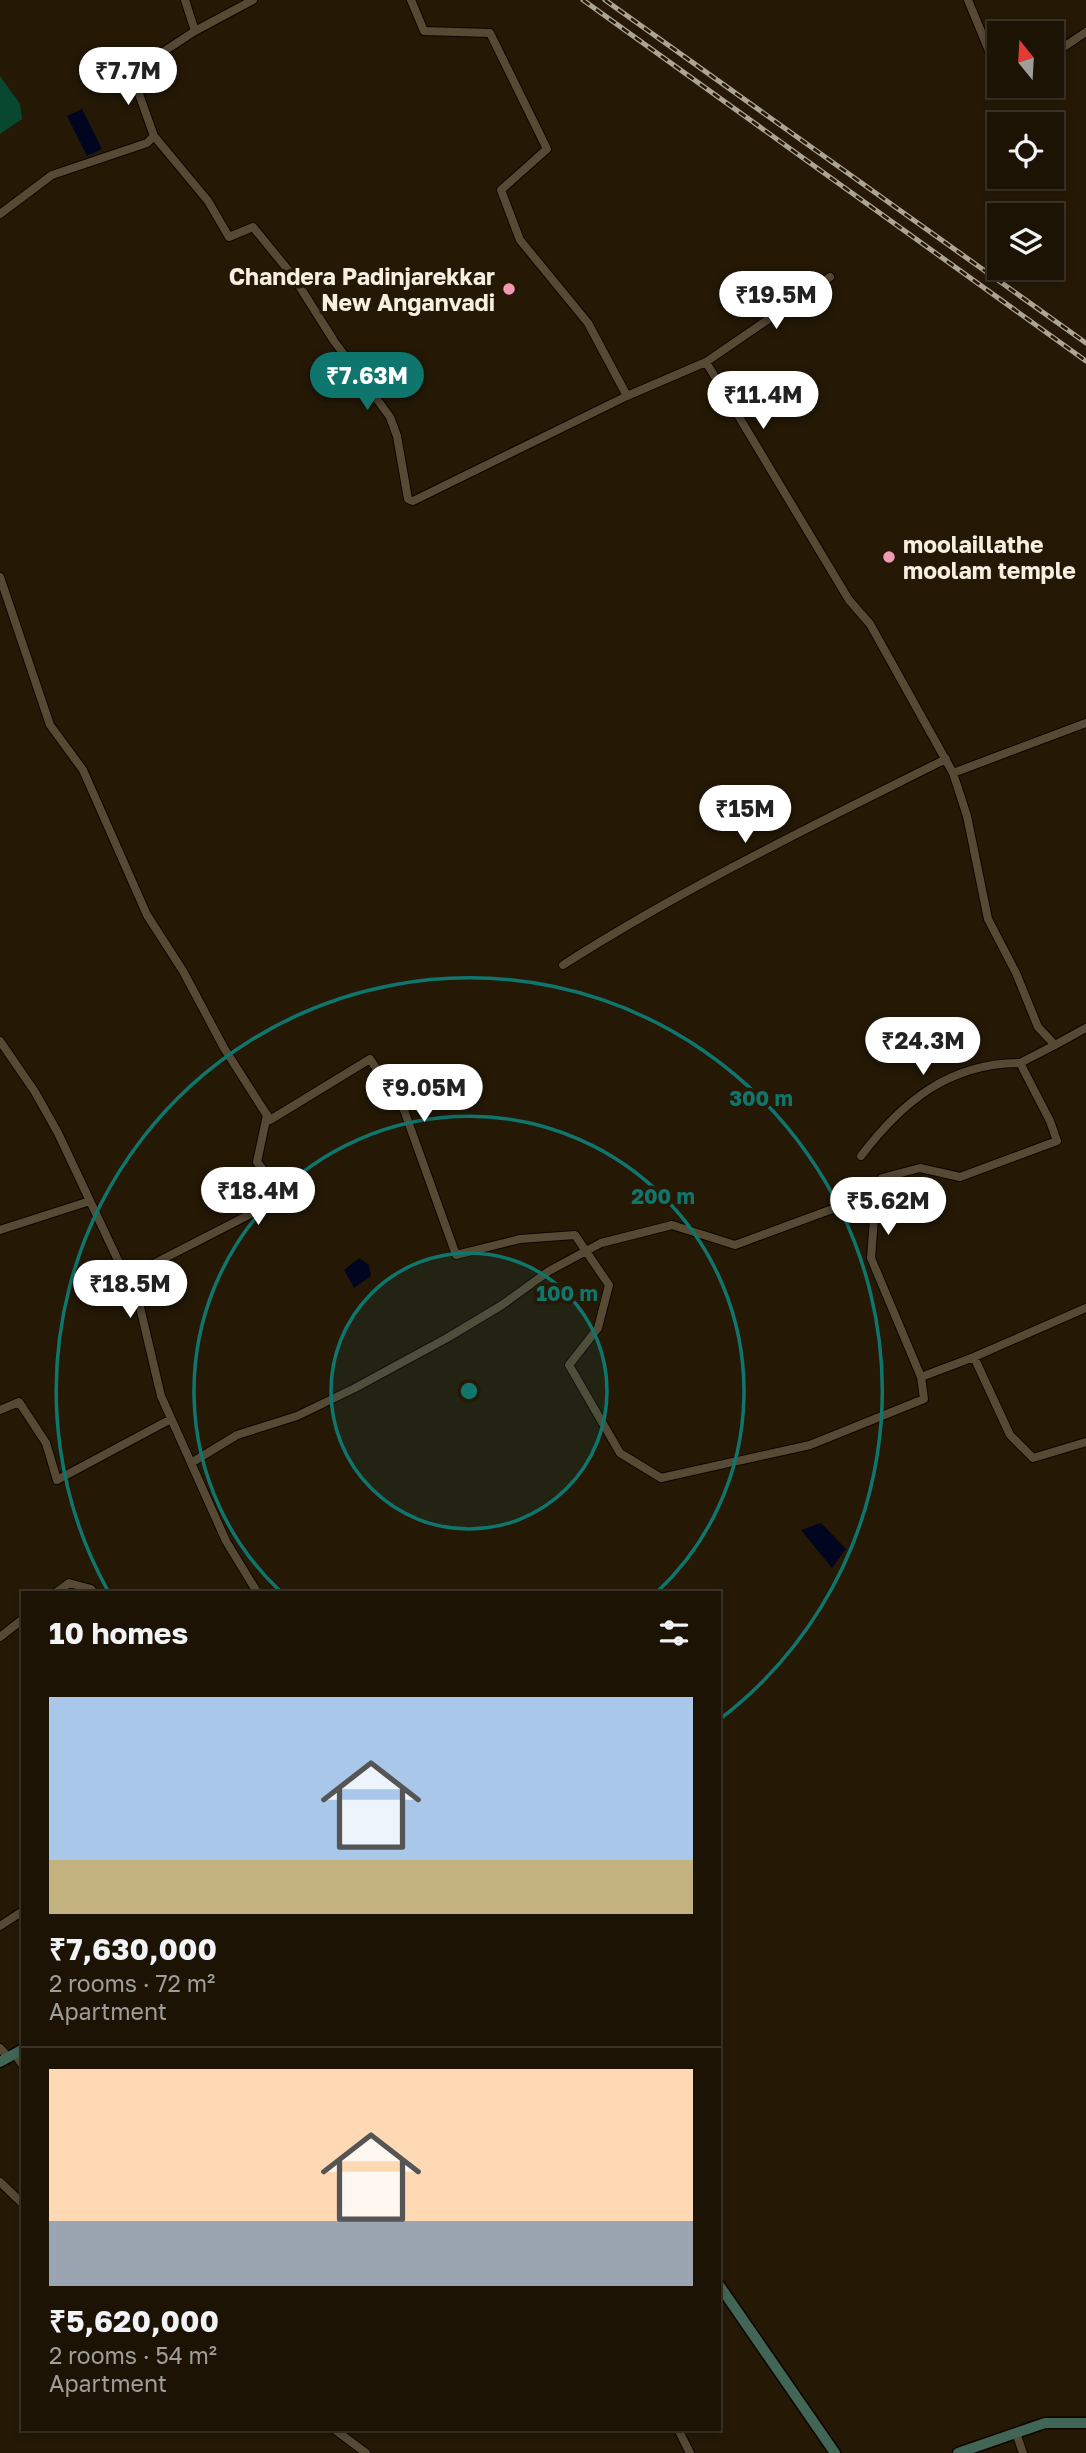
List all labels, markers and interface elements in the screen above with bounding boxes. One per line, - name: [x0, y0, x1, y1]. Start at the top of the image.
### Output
- north arrow: [987, 21, 1064, 98]
- map controls: [987, 21, 1064, 280]
- pin: ₹7.7M: [79, 48, 177, 107]
- text: ₹7.7M: [95, 56, 161, 84]
- button: locate: [987, 112, 1064, 189]
- button: layers: [987, 203, 1064, 280]
- place label: Chandera Padinjarekkar New Anganvadi: [229, 262, 495, 316]
- pin: ₹19.5M: [719, 272, 833, 331]
- text: ₹19.5M: [735, 280, 817, 308]
- marker: Chandera Padinjarekkar New Anganvadi: [501, 281, 517, 297]
- pin: ₹7.63M: [310, 352, 424, 412]
- text: ₹7.63M: [326, 361, 408, 389]
- pin: ₹11.4M: [706, 372, 820, 431]
- text: ₹11.4M: [723, 380, 803, 408]
- place label: moolaillathe moolam temple: [903, 530, 1076, 584]
- marker: moolaillathe moolam temple: [881, 549, 897, 565]
- pin: ₹15M: [704, 786, 786, 845]
- text: ₹15M: [715, 794, 775, 822]
- pin: ₹24.3M: [866, 1018, 980, 1077]
- text: ₹24.3M: [881, 1026, 965, 1054]
- pin: ₹9.05M: [367, 1064, 481, 1124]
- text: ₹9.05M: [382, 1073, 466, 1101]
- text: 300 m: [729, 1085, 793, 1111]
- pin: ₹18.4M: [201, 1168, 315, 1227]
- text: ₹18.4M: [217, 1176, 299, 1204]
- pin: ₹5.62M: [831, 1178, 945, 1237]
- text: 200 m: [631, 1183, 695, 1209]
- text: ₹5.62M: [846, 1186, 930, 1214]
- pin: ₹18.5M: [73, 1260, 187, 1320]
- text: ₹18.5M: [89, 1269, 171, 1297]
- text: 100 m: [536, 1280, 598, 1306]
- centre of rings: [457, 1379, 481, 1403]
- icon: filters: [655, 1614, 693, 1652]
- text: 10 homes: [49, 1615, 188, 1651]
- icon: home: [308, 1742, 434, 1868]
- text: ₹7,630,000: [49, 1931, 217, 1967]
- text: 2 rooms · 72 m²: [49, 1969, 215, 1997]
- text: Apartment: [49, 1997, 167, 2025]
- icon: home: [308, 2114, 434, 2240]
- text: ₹5,620,000: [49, 2303, 219, 2339]
- text: 2 rooms · 54 m²: [49, 2341, 217, 2369]
- text: Apartment: [49, 2369, 167, 2397]

